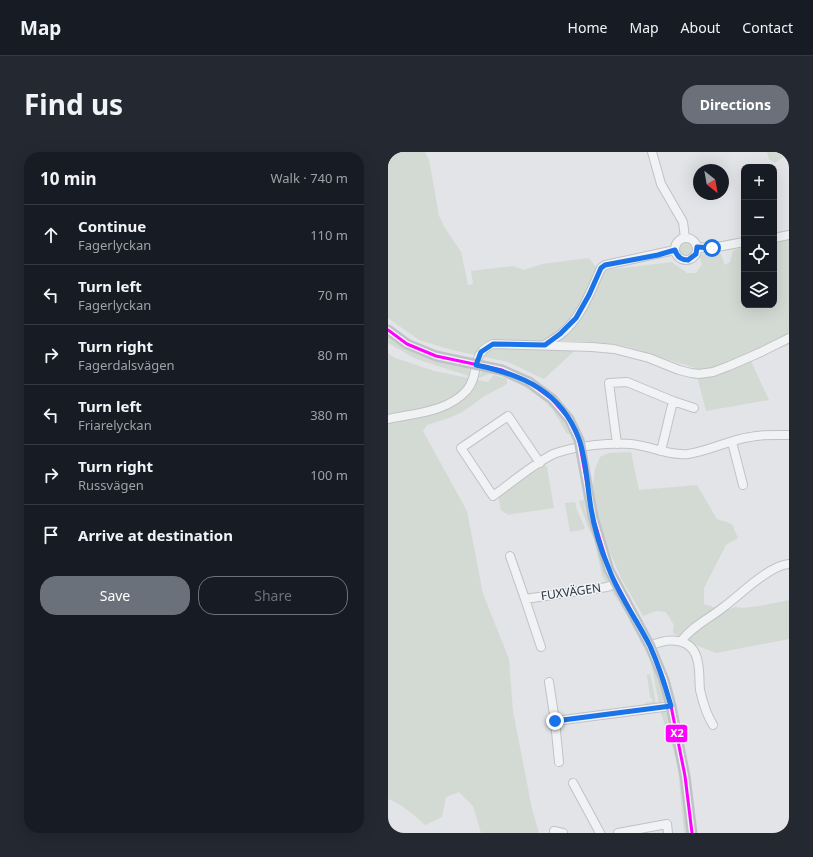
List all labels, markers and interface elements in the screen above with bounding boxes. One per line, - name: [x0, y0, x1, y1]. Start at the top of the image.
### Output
- text: Map: [20, 15, 61, 41]
- text: Home: [568, 18, 607, 37]
- text: Map: [629, 18, 659, 37]
- text: About: [681, 18, 720, 37]
- text: Contact: [742, 18, 793, 37]
- text: Find us: [24, 85, 123, 123]
- button: Directions: [682, 85, 789, 124]
- north arrow: [693, 164, 729, 200]
- map controls: [741, 164, 777, 308]
- button: +: [741, 164, 777, 200]
- text: 10 min: [40, 167, 97, 190]
- text: Walk · 740 m: [270, 169, 348, 187]
- button: −: [741, 200, 777, 236]
- text: Continue: [78, 216, 146, 236]
- icon: ahead: [40, 224, 62, 246]
- text: 110 m: [310, 226, 348, 244]
- text: Fagerlyckan: [78, 236, 151, 254]
- button: locate: [741, 236, 777, 272]
- route start: [703, 239, 721, 257]
- button: layers: [741, 272, 777, 308]
- text: Turn left: [78, 276, 142, 296]
- icon: left: [40, 284, 62, 306]
- text: 70 m: [318, 286, 348, 304]
- text: Fagerlyckan: [78, 296, 151, 314]
- text: Turn right: [78, 336, 153, 356]
- icon: right: [40, 344, 62, 366]
- text: 80 m: [318, 346, 348, 364]
- text: Fagerdalsvägen: [78, 356, 175, 374]
- text: Turn left: [78, 396, 142, 416]
- icon: left: [40, 404, 62, 426]
- text: 380 m: [310, 406, 348, 424]
- text: Friarelyckan: [78, 416, 152, 434]
- text: Turn right: [78, 456, 153, 476]
- icon: right: [40, 464, 62, 486]
- text: 100 m: [310, 466, 348, 484]
- text: Russvägen: [78, 476, 144, 494]
- icon: arrive: [40, 524, 62, 546]
- text: Arrive at destination: [78, 525, 233, 545]
- button: Save: [40, 576, 190, 615]
- button: Share: [198, 576, 348, 615]
- street label: FUXVÄGEN: [540, 579, 602, 604]
- route end: [546, 712, 564, 730]
- line badge: X2: [665, 724, 688, 743]
- text: X2: [670, 725, 684, 740]

